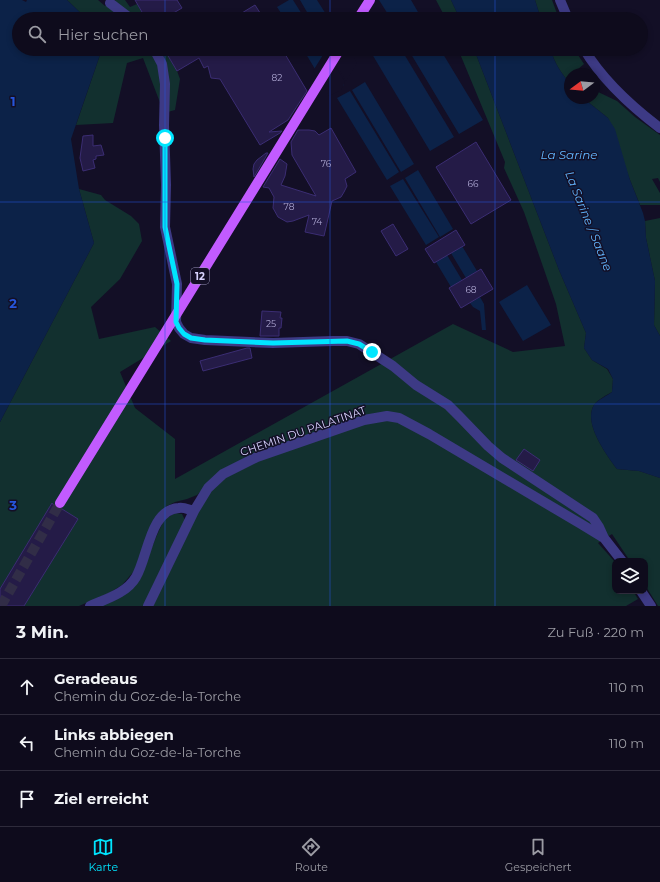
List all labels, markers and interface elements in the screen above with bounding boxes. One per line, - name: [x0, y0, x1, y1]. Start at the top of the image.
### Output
- search box: [12, 12, 648, 56]
- icon: search: [26, 23, 48, 45]
- text: Hier suchen: [58, 25, 148, 44]
- north arrow: [564, 68, 600, 104]
- house number: 82: [272, 72, 282, 83]
- text: 1: [10, 93, 16, 109]
- route start: [156, 129, 174, 147]
- water label: La Sarine: [540, 147, 598, 162]
- house number: 76: [321, 158, 332, 169]
- water label: La Sarine / Saane: [562, 169, 616, 273]
- house number: 66: [468, 178, 479, 189]
- house number: 78: [284, 201, 295, 212]
- house number: 74: [312, 216, 322, 227]
- road number: 12: [191, 268, 209, 284]
- house number: 68: [465, 284, 477, 295]
- text: 2: [9, 295, 17, 311]
- house number: 25: [266, 318, 276, 329]
- route end: [363, 343, 381, 361]
- street label: CHEMIN DU PALATINAT: [238, 403, 368, 459]
- text: 3: [8, 497, 17, 513]
- map controls: [612, 558, 648, 594]
- button: layers: [612, 558, 648, 594]
- text: 3 Min.: [16, 622, 68, 642]
- text: Zu Fuß · 220 m: [547, 624, 644, 640]
- text: Geradeaus: [54, 669, 137, 688]
- icon: ahead: [16, 676, 38, 698]
- text: 110 m: [609, 679, 644, 695]
- text: Chemin du Goz-de-la-Torche: [54, 688, 241, 704]
- text: Links abbiegen: [54, 725, 174, 744]
- icon: left: [16, 732, 38, 754]
- text: 110 m: [609, 735, 644, 751]
- text: Chemin du Goz-de-la-Torche: [54, 744, 241, 760]
- icon: arrive: [16, 788, 38, 810]
- text: Ziel erreicht: [54, 789, 149, 808]
- tab: Karte: [88, 836, 118, 874]
- tab: Route: [295, 836, 328, 874]
- tab: Gespeichert: [505, 836, 572, 874]

